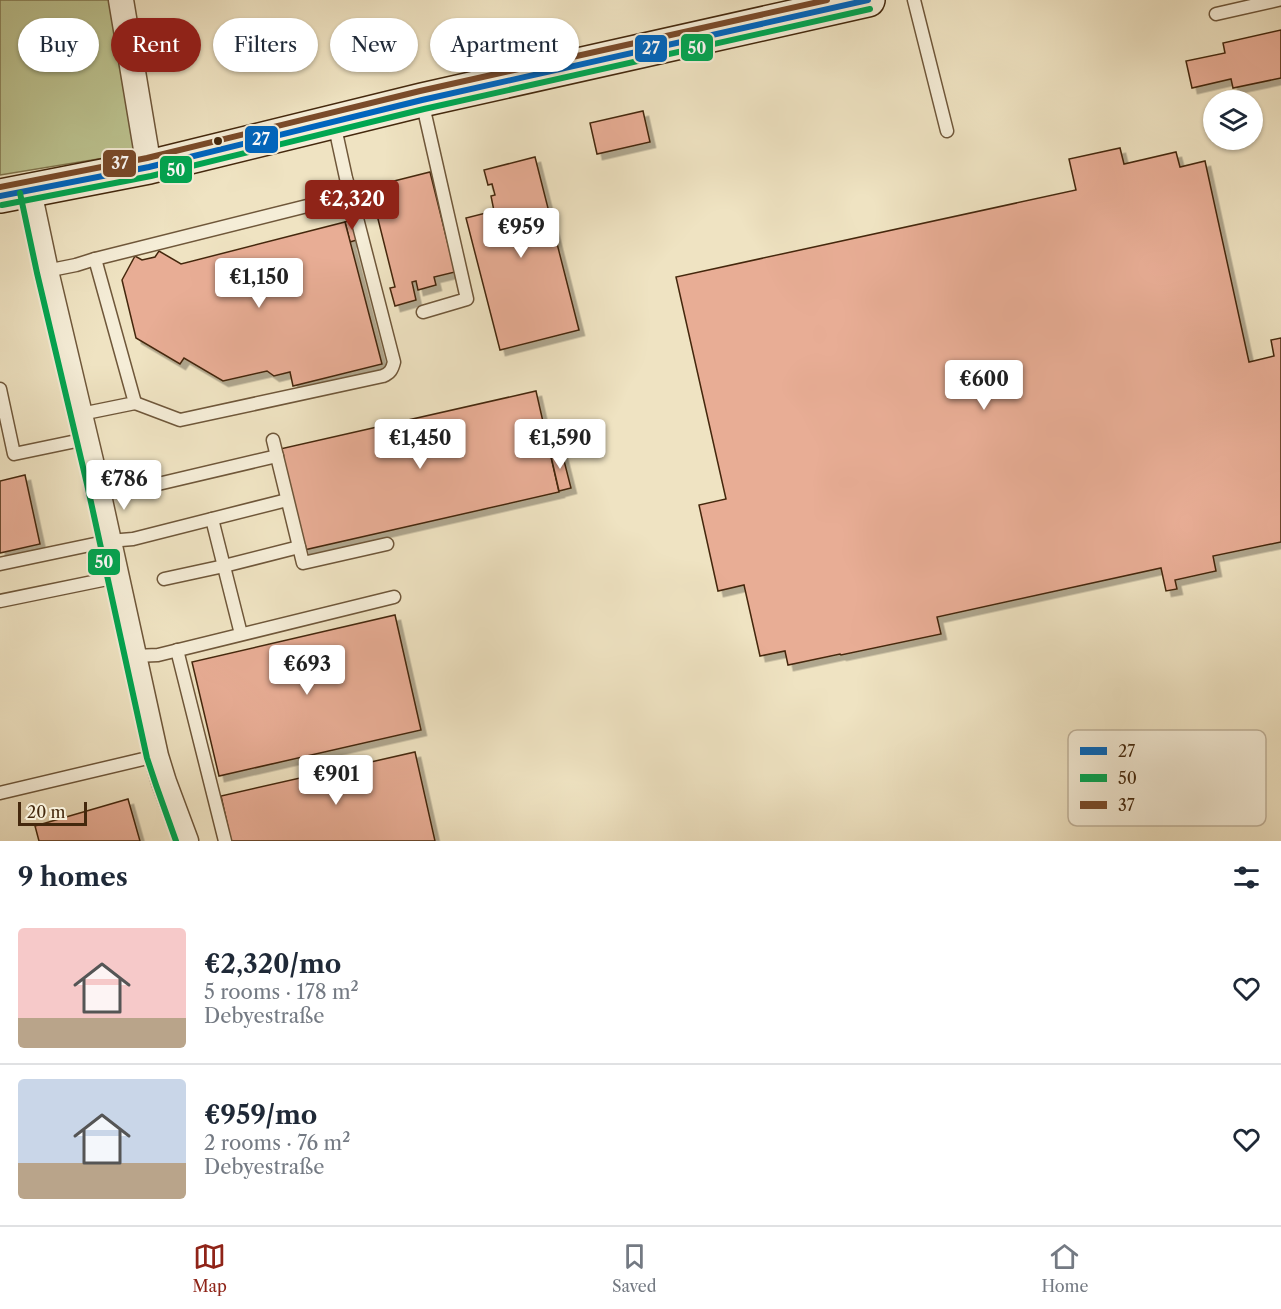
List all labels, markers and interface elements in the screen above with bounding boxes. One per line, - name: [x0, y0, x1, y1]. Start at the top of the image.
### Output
- chip: Buy: [18, 18, 99, 72]
- chip: Rent: [111, 18, 201, 72]
- chip: Filters: [213, 18, 318, 72]
- chip: New: [330, 18, 418, 72]
- chip: Apartment: [430, 18, 579, 72]
- line badge: 50: [680, 33, 714, 62]
- line badge: 27: [634, 34, 668, 63]
- text: 27: [642, 38, 661, 58]
- text: 50: [687, 38, 707, 58]
- map controls: [1203, 90, 1263, 150]
- button: layers: [1203, 90, 1263, 150]
- line badge: 27: [244, 125, 279, 154]
- text: 27: [252, 129, 271, 149]
- unlabelled marker: [212, 135, 224, 147]
- line badge: 37: [102, 149, 137, 178]
- text: 37: [111, 153, 129, 173]
- line badge: 50: [159, 155, 193, 184]
- text: 50: [166, 160, 186, 180]
- pin: €2,320: [303, 180, 401, 231]
- text: €2,320: [319, 187, 385, 211]
- pin: €959: [485, 208, 557, 259]
- text: €959: [497, 215, 545, 239]
- pin: €1,150: [210, 258, 308, 309]
- text: €1,150: [229, 265, 289, 289]
- pin: €600: [948, 360, 1020, 411]
- text: €600: [959, 367, 1009, 391]
- pin: €1,450: [371, 419, 469, 470]
- pin: €1,590: [511, 419, 609, 470]
- text: €1,450: [389, 426, 451, 450]
- text: €1,590: [529, 426, 591, 450]
- pin: €786: [88, 460, 160, 511]
- text: €786: [100, 467, 148, 491]
- line badge: 50: [87, 548, 121, 576]
- text: 50: [94, 552, 114, 572]
- pin: €693: [271, 645, 343, 696]
- text: €693: [283, 652, 331, 676]
- legend: [1068, 730, 1266, 826]
- text: 27: [1118, 741, 1135, 761]
- pin: €901: [300, 755, 372, 806]
- text: €901: [313, 762, 359, 786]
- text: 50: [1118, 768, 1137, 788]
- text: 37: [1118, 795, 1135, 815]
- scale bar: [18, 799, 87, 826]
- text: 20 m: [27, 802, 66, 822]
- text: 9 homes: [18, 861, 128, 893]
- icon: filters: [1230, 861, 1263, 894]
- text: €2,320/mo: [204, 948, 341, 980]
- icon: home: [66, 952, 138, 1024]
- icon: heart: [1230, 972, 1263, 1005]
- text: 5 rooms · 178 m²: [204, 980, 359, 1004]
- text: Debyestraße: [204, 1004, 324, 1028]
- text: €959/mo: [204, 1099, 317, 1131]
- icon: home: [66, 1103, 138, 1175]
- icon: heart: [1230, 1123, 1263, 1156]
- text: 2 rooms · 76 m²: [204, 1131, 350, 1155]
- text: Debyestraße: [204, 1155, 324, 1179]
- tab: Map: [193, 1240, 227, 1296]
- tab: Saved: [612, 1240, 656, 1296]
- tab: Home: [1041, 1240, 1088, 1296]

